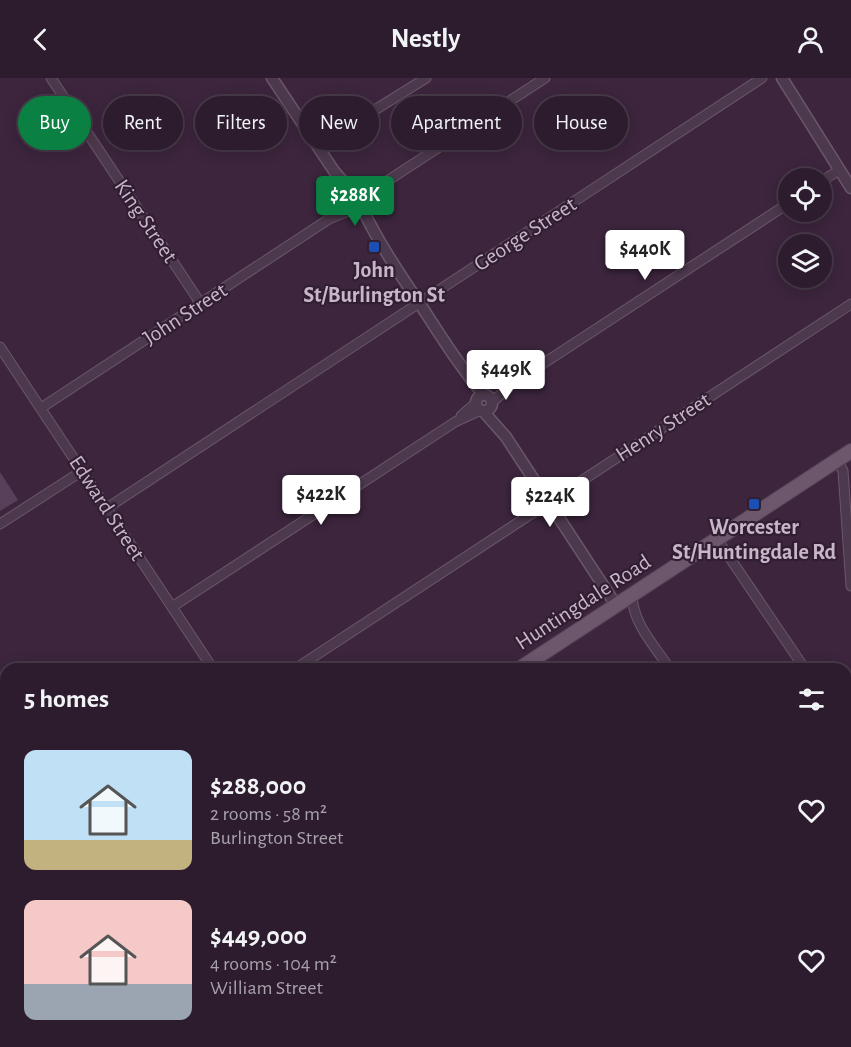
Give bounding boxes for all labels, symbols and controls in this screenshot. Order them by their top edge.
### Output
icon: back [24,23,57,56]
icon: person [794,23,827,56]
text: Nestly [391,25,460,52]
chip: Buy [18,96,91,150]
chip: Rent [103,96,183,150]
chip: Filters [195,96,287,150]
chip: New [299,96,379,150]
chip: Apartment [391,96,522,150]
chip: House [534,96,628,150]
map controls [778,168,832,288]
button: locate [778,168,832,222]
street label: King Street [110,176,182,266]
pin: $288K [313,176,397,227]
text: $288K [330,185,380,205]
street label: George Street [470,193,580,275]
pin: $440K [603,230,687,281]
button: layers [778,234,832,288]
text: $440K [619,239,671,259]
marker: John St/Burlington St [367,240,381,254]
place label: John St/Burlington St [303,259,445,306]
street label: John Street [139,279,231,349]
pin: $449K [464,350,548,401]
text: $449K [481,359,531,379]
street label: Henry Street [612,388,714,466]
street label: Edward Street [65,452,149,564]
pin: $422K [279,475,363,526]
pin: $224K [508,477,592,528]
text: $422K [296,484,346,504]
text: $224K [525,486,575,506]
marker: Worcester St/Huntingdale Rd [747,497,761,511]
place label: Worcester St/Huntingdale Rd [672,516,836,563]
street label: Huntingdale Road [512,550,654,654]
icon: filters [795,683,828,716]
text: 5 homes [24,686,109,712]
text: $288,000 [210,773,306,799]
icon: home [72,774,144,846]
icon: heart [795,794,828,827]
text: 2 rooms · 58 m² [210,804,327,824]
text: Burlington Street [210,828,343,848]
text: $449,000 [210,923,307,949]
icon: home [72,924,144,996]
icon: heart [795,944,828,977]
text: 4 rooms · 104 m² [210,954,337,974]
text: William Street [210,978,323,998]

